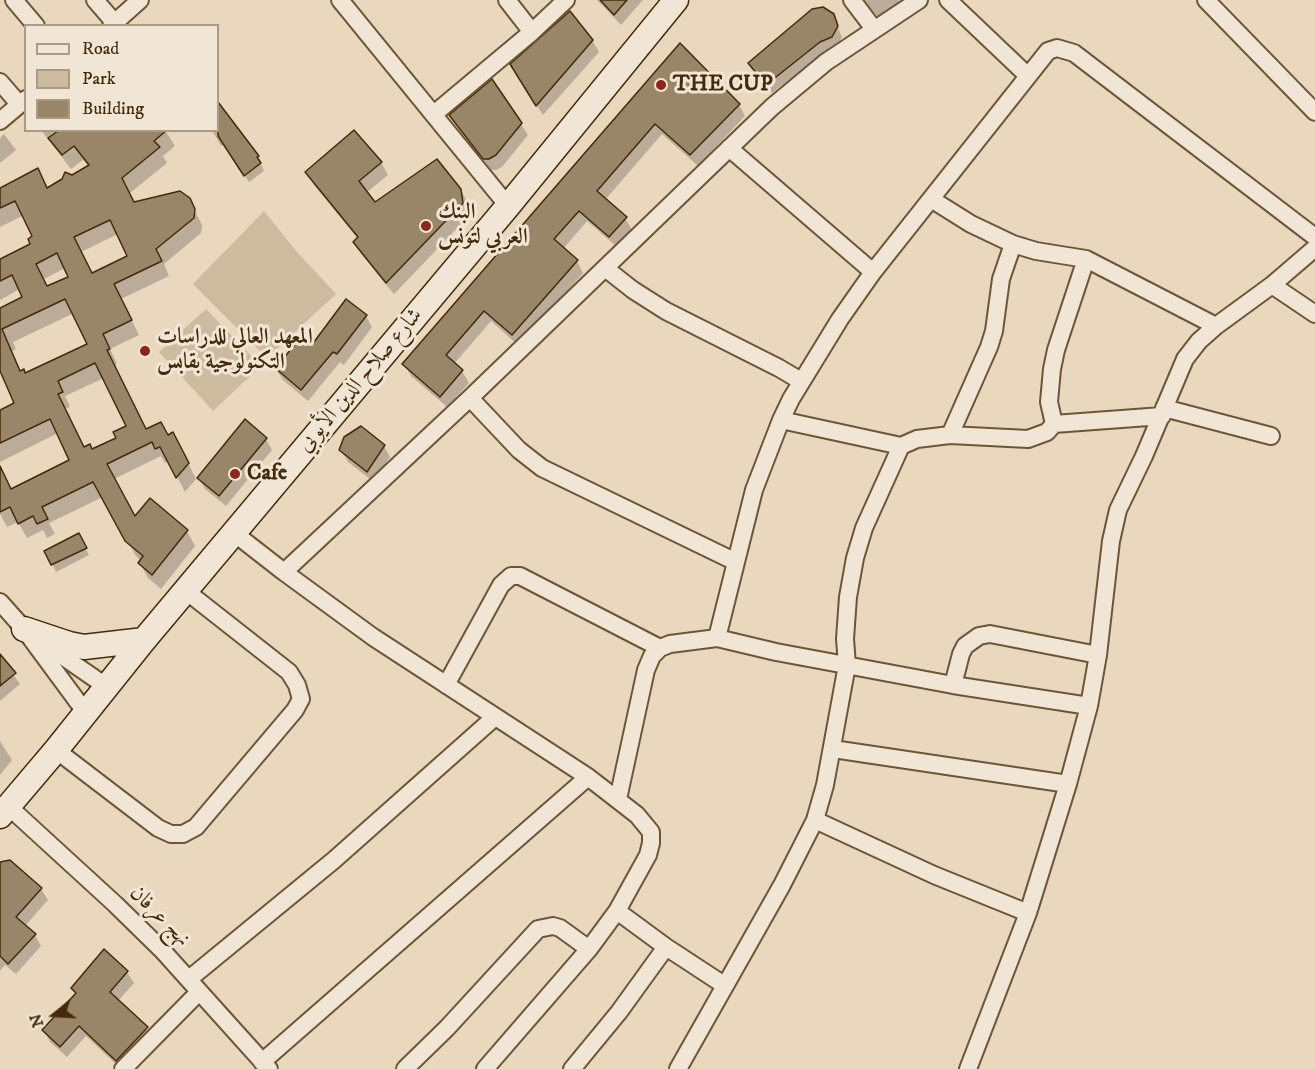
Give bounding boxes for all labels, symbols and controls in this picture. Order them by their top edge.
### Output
legend [24,24,219,132]
text: Road [82,38,119,60]
text: Park [82,68,116,90]
place label: THE CUP [673,72,773,98]
marker: THE CUP [654,78,668,92]
text: Building [82,98,144,120]
place label: البنك العربي لتونس [438,200,528,252]
marker: البنك العربي لتونس [419,219,433,233]
street label: شارع صلاح الدين الأيوبي [293,303,429,459]
place label: المعهد العالي للدراسات التكنولوجية بقابس [157,325,313,376]
marker: المعهد العالي للدراسات التكنولوجية بقابس [138,344,152,358]
place label: Cafe [247,461,287,487]
marker: Cafe [228,467,242,481]
street label: نهج عرفان [123,881,195,953]
north arrow [24,985,84,1045]
text: N [25,1011,48,1030]

